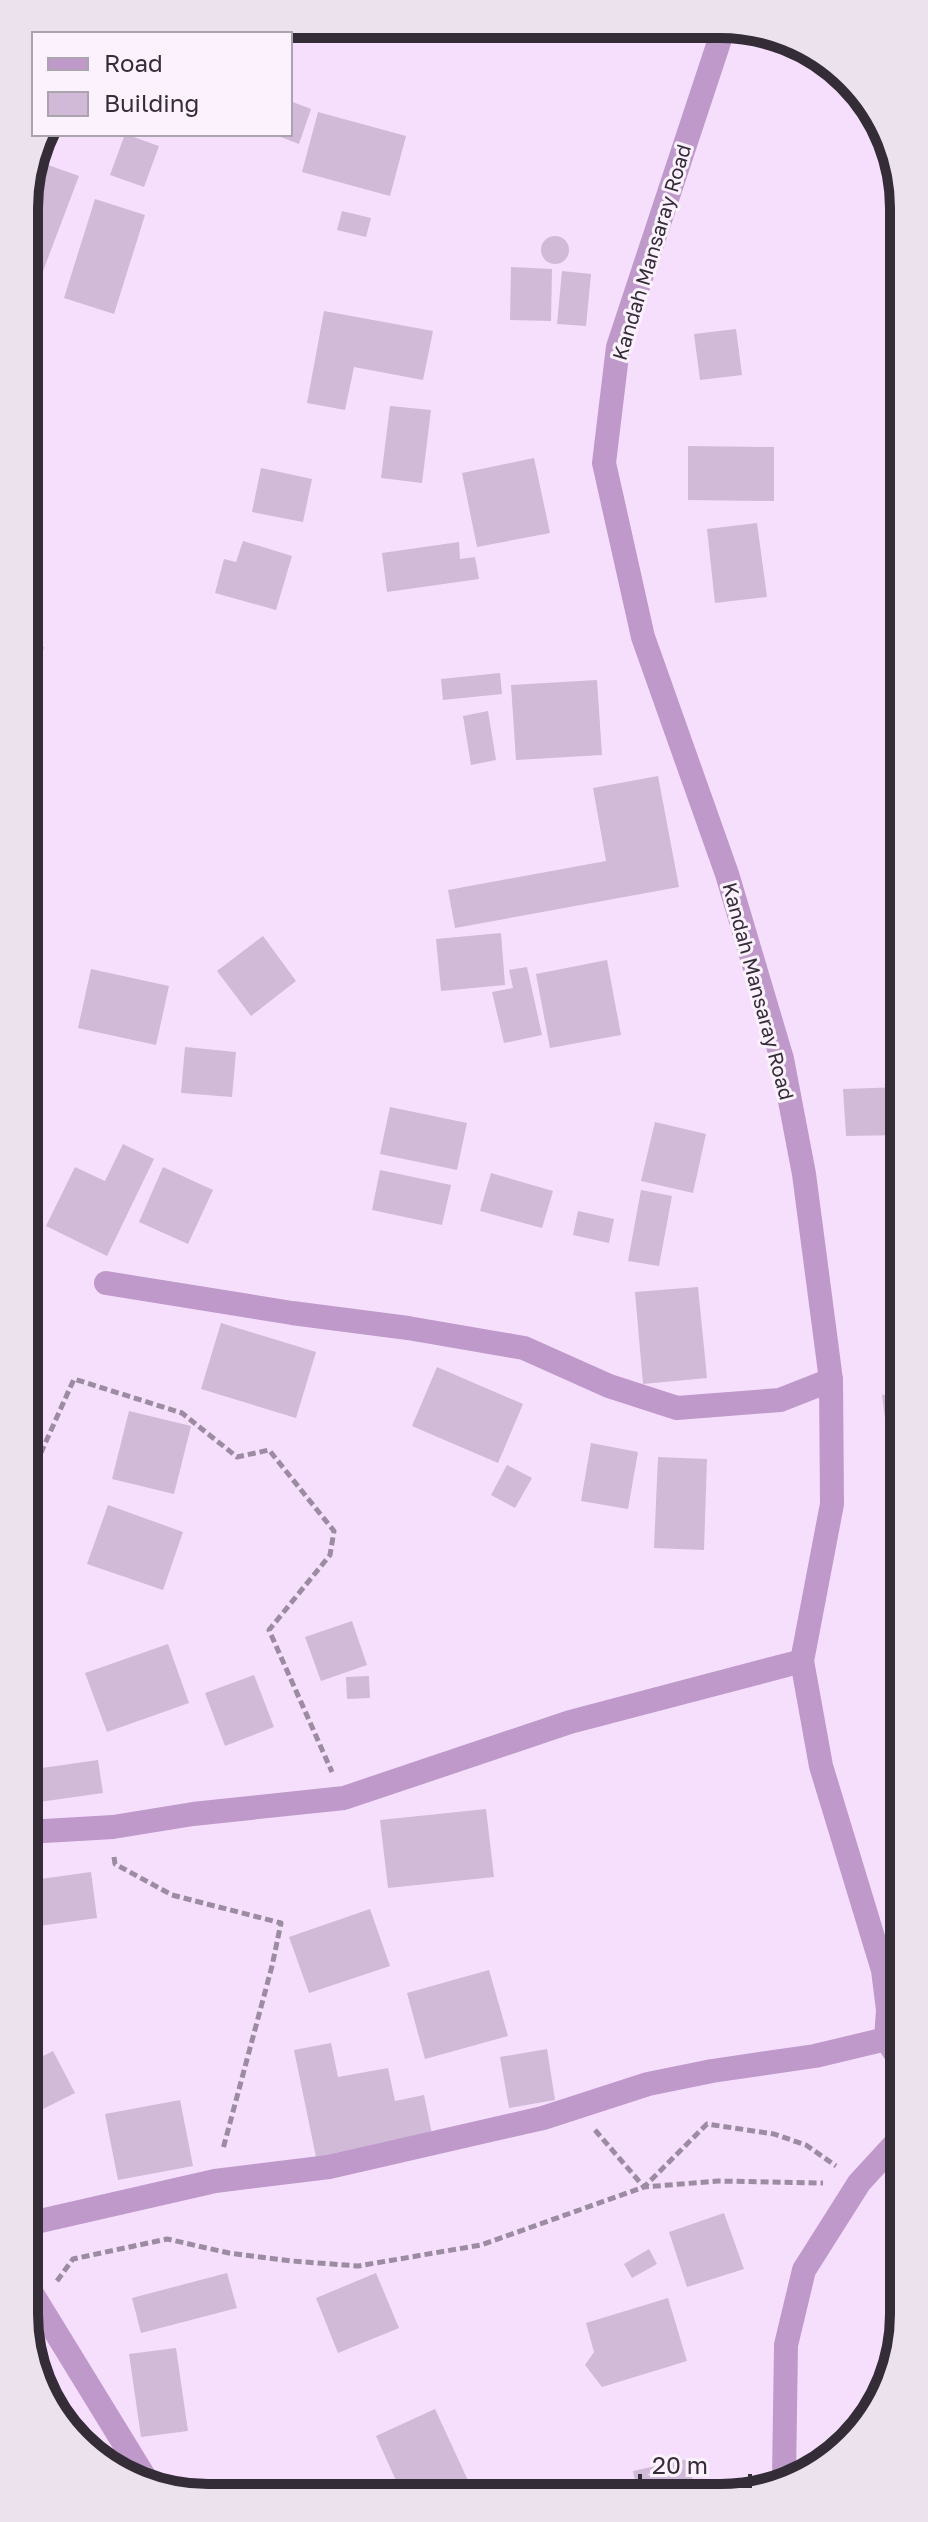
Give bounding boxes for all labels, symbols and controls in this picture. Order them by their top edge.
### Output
legend [32,32,292,136]
text: Road [104,48,163,77]
text: Building [104,88,199,117]
street label: Kandah Mansaray Road [607,141,695,363]
street label: Kandah Mansaray Road [718,879,800,1103]
scale bar [640,2438,750,2488]
text: 20 m [652,2450,708,2479]

